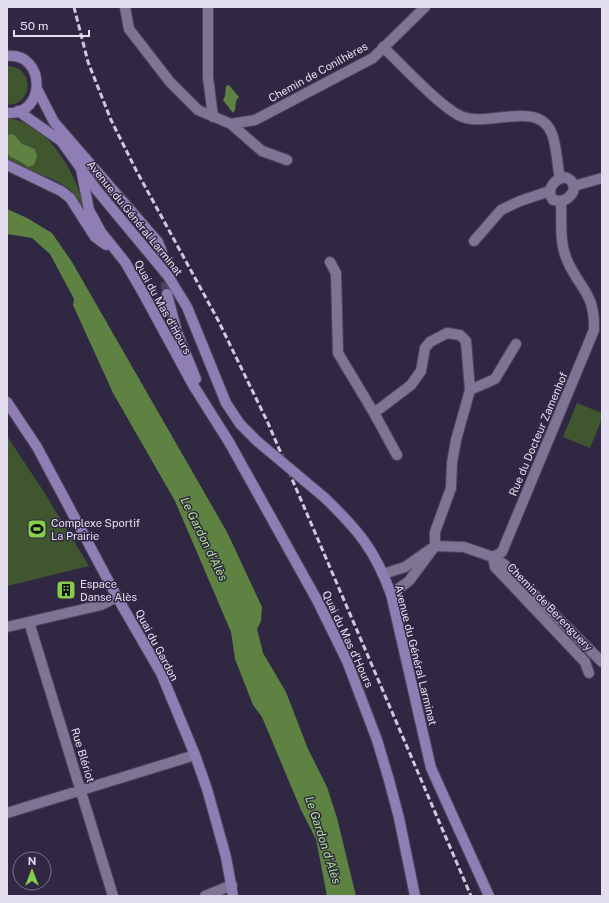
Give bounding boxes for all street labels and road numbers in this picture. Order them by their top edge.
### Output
street label: Chemin de Conilhères [266,40,370,104]
street label: Avenue du Général Larminat [85,158,185,278]
street label: Quai du Mas d'Hours [132,258,194,356]
street label: Rue du Docteur Zamenhof [506,370,570,498]
street label: Chemin de Berenguery [505,561,595,653]
street label: Avenue du Général Larminat [393,584,439,726]
street label: Quai du Mas d'Hours [320,589,376,690]
street label: Quai du Gardon [133,607,181,683]
street label: Rue Blériot [69,726,97,784]

